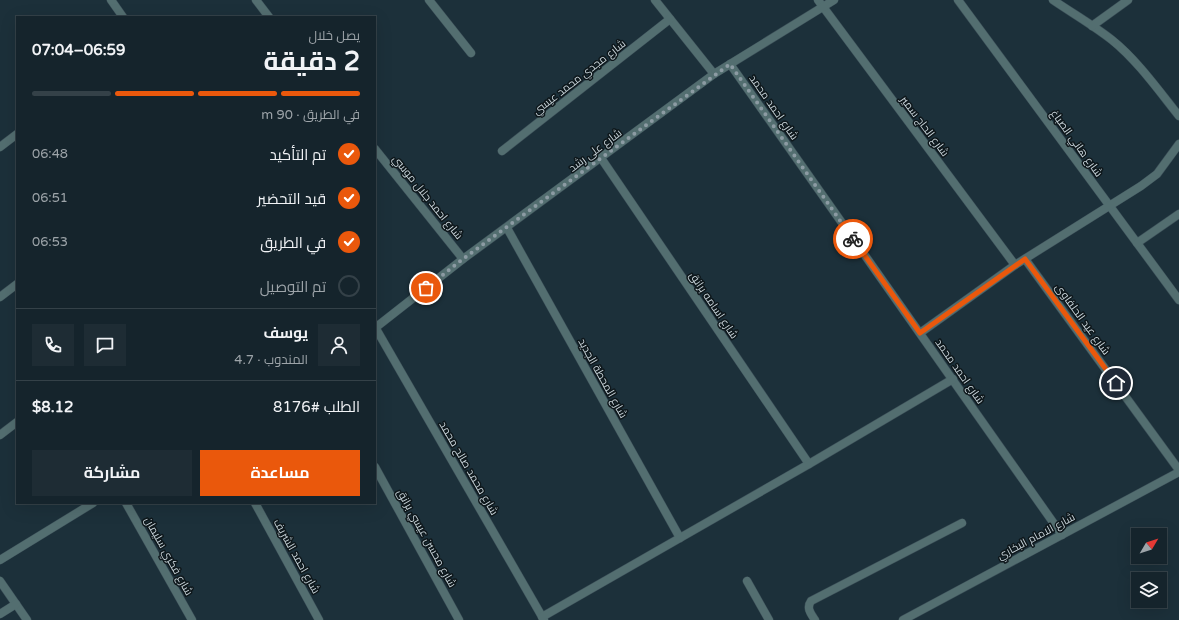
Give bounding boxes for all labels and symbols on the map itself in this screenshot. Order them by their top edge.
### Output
street label: شارع مجدي محمد عيسي [530,37,630,119]
street label: شارع احمد محمد [746,72,801,143]
street label: شارع الحاج سمير [896,93,952,160]
street label: شارع هاني الصباغ [1046,107,1105,180]
street label: شارع على رشد [566,126,625,175]
street label: شارع احمد جلال موسي [389,153,465,243]
courier [833,219,873,259]
street label: شارع اسامه برانق [686,269,741,342]
pin [409,271,443,305]
street label: شارع عيد الحلفاوى [1052,281,1113,358]
street label: شارع المحطة الجديد [574,336,630,421]
street label: شارع احمد محمد [932,336,987,407]
pin [1099,366,1133,400]
street label: شارع محمد صالح محمد [436,419,501,518]
street label: شارع محسن عيسي برانق [393,487,459,590]
street label: شارع الامام البخاري [995,510,1078,564]
street label: شارع فكري سليمان [140,515,196,599]
street label: شارع احمد الشريف [270,517,322,596]
north arrow [1131,528,1167,564]

